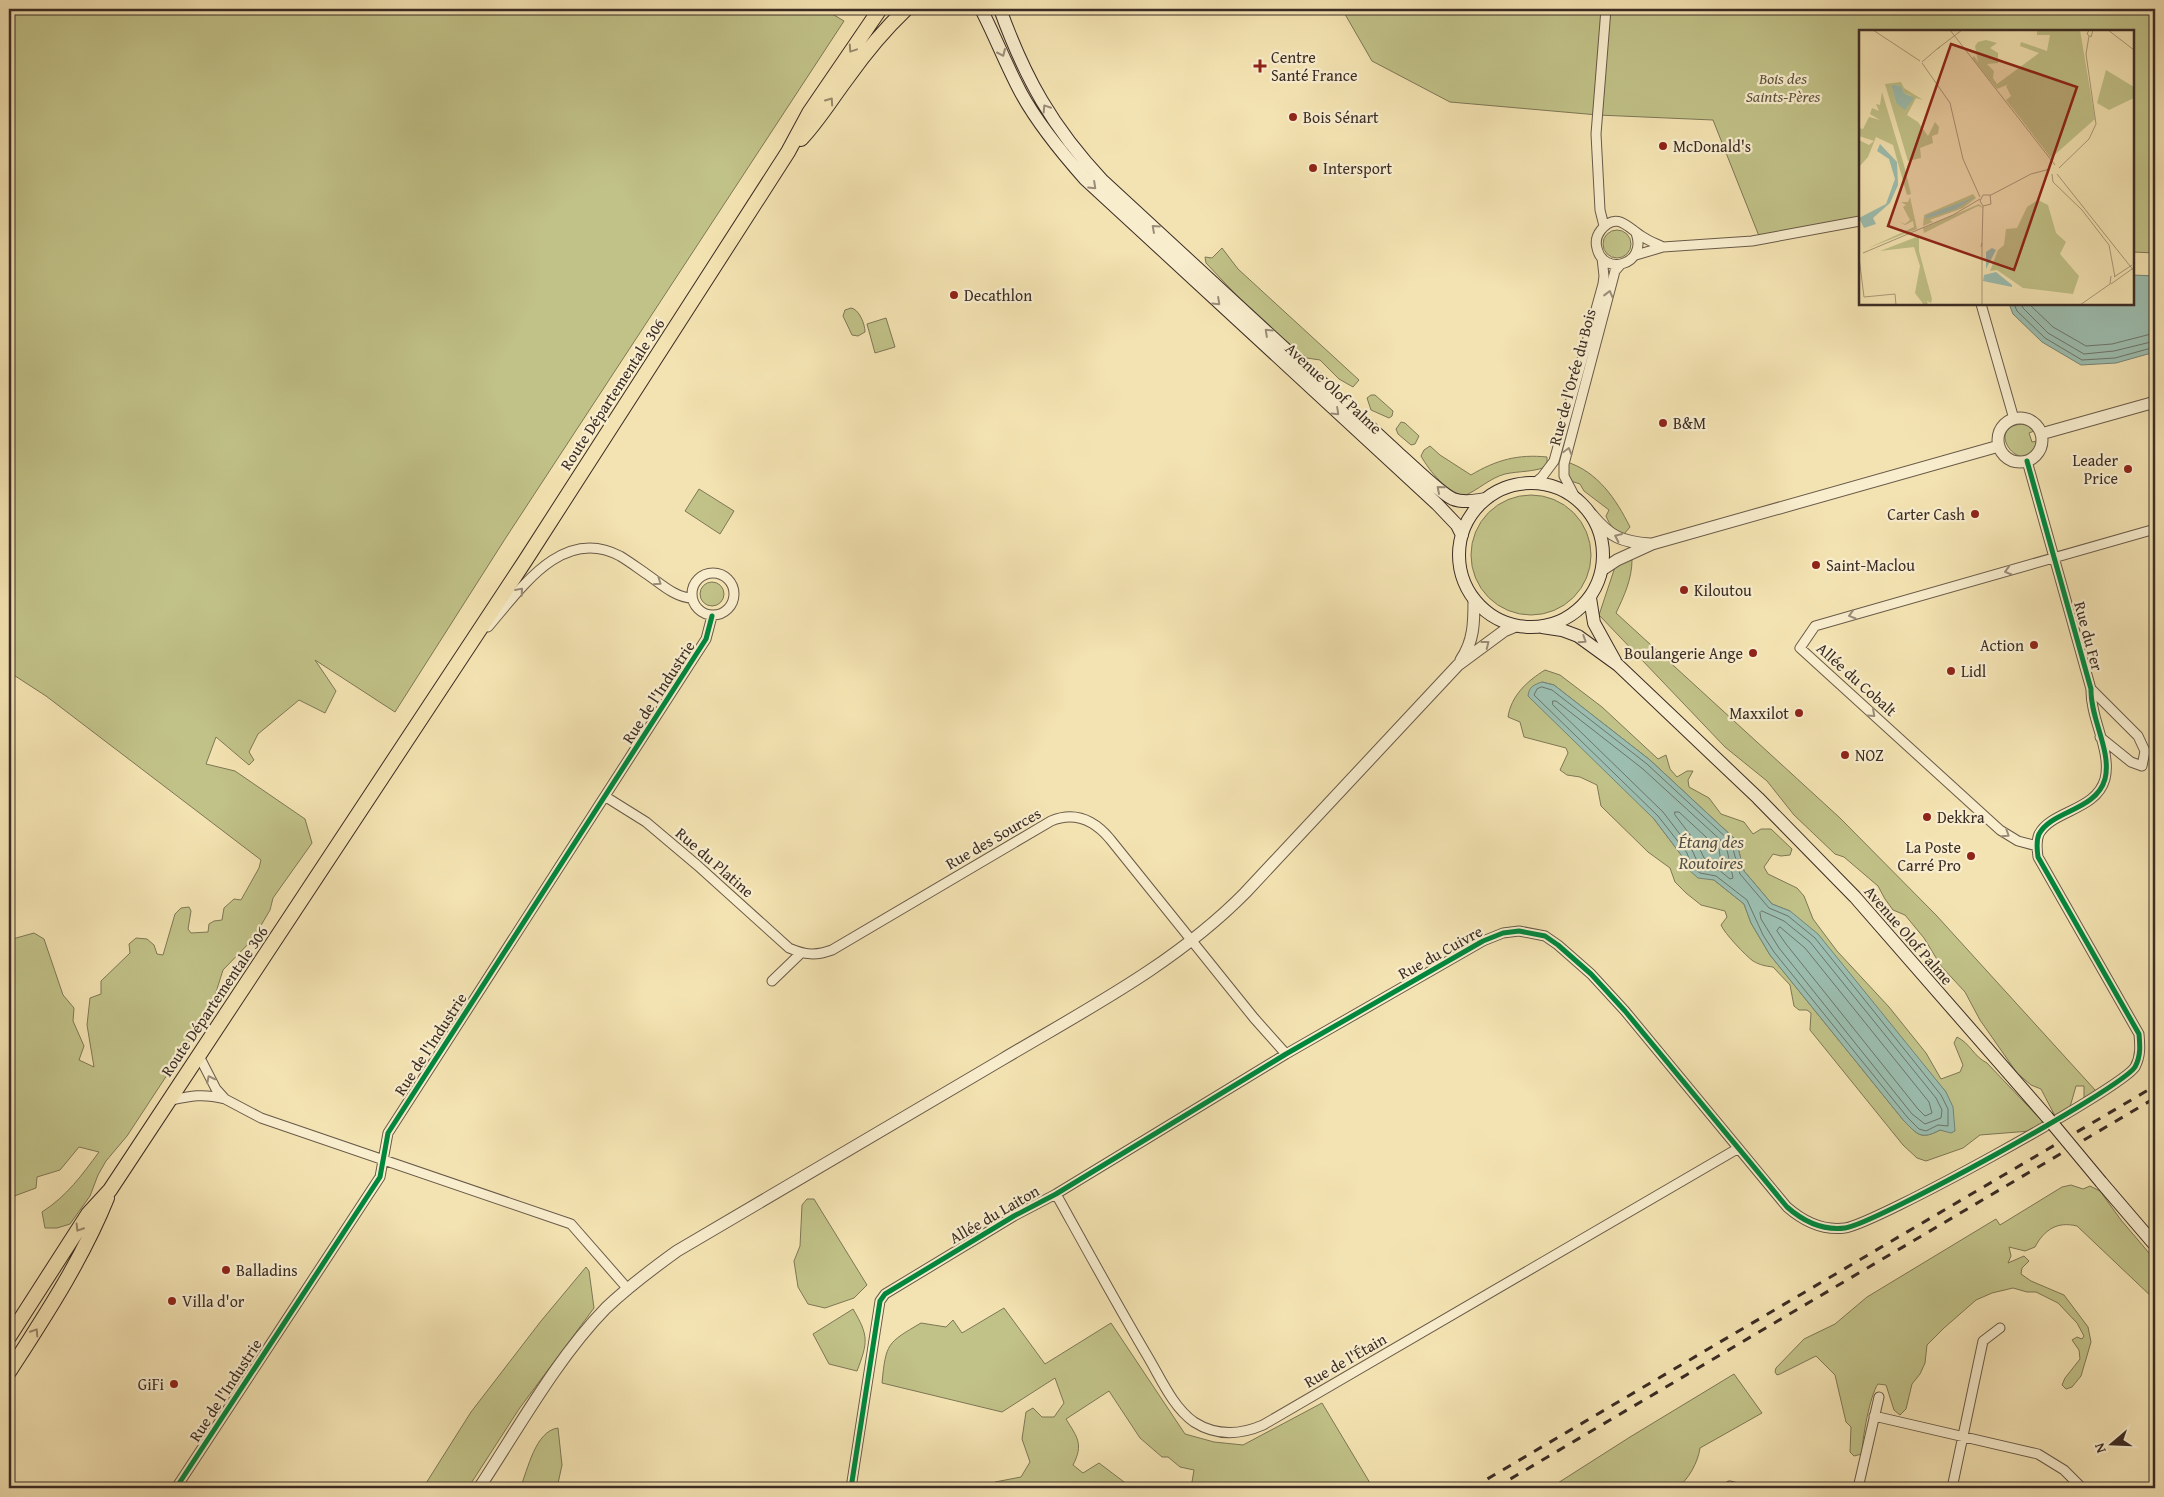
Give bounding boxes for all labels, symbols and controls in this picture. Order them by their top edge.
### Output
inset map [1859,30,2134,305]
one-way arrow [849,43,858,53]
place label: Centre Santé France [1271,45,1357,87]
one-way arrow [995,48,1006,57]
marker: Centre Santé France [1253,59,1267,73]
park label: Bois des Saints-Pères [1746,66,1821,108]
one-way arrow [824,97,833,107]
one-way arrow [1042,105,1052,114]
place label: Bois Sénart [1303,105,1379,129]
marker: Bois Sénart [1287,111,1299,123]
place label: McDonald's [1673,134,1751,158]
marker: McDonald's [1657,140,1669,152]
place label: Intersport [1323,156,1392,180]
marker: Intersport [1307,162,1319,174]
one-way arrow [1087,180,1096,189]
one-way arrow [1151,225,1160,234]
place label: Decathlon [964,283,1032,307]
marker: Decathlon [948,289,960,301]
one-way arrow [1603,290,1614,299]
one-way arrow [1211,296,1220,305]
street label: Rue de l'Orée du Bois [1542,306,1602,448]
street label: Route Départementale 306 [554,313,671,475]
one-way arrow [1265,329,1274,338]
street label: Avenue Olof Palme [1280,337,1388,439]
one-way arrow [1331,406,1340,415]
place label: B&M [1673,411,1706,435]
marker: B&M [1657,417,1669,429]
one-way arrow [1562,448,1572,456]
place label: Leader Price [2072,448,2118,490]
marker: Leader Price [2122,463,2134,475]
one-way arrow [1437,486,1446,494]
place label: Carter Cash [1887,502,1965,526]
marker: Carter Cash [1969,508,1981,520]
one-way arrow [1614,533,1623,544]
place label: Saint-Maclou [1826,553,1915,577]
marker: Saint-Maclou [1810,559,1822,571]
one-way arrow [2005,565,2013,575]
one-way arrow [653,576,662,585]
place label: Kiloutou [1694,578,1752,602]
marker: Kiloutou [1678,584,1690,596]
one-way arrow [514,587,523,596]
street label: Rue du Fer [2068,599,2110,674]
one-way arrow [1848,610,1857,620]
one-way arrow [1578,633,1587,643]
place label: Action [1980,633,2024,657]
street label: Rue de l'Industrie [616,636,700,748]
street label: Allée du Cobalt [1812,636,1903,722]
marker: Action [2028,639,2040,651]
one-way arrow [1480,641,1489,649]
place label: Boulangerie Ange [1624,641,1743,665]
marker: Boulangerie Ange [1747,647,1759,659]
place label: Lidl [1961,659,1987,683]
marker: Lidl [1945,665,1957,677]
place label: Maxxilot [1729,701,1789,725]
marker: Maxxilot [1793,707,1805,719]
one-way arrow [1867,708,1876,717]
place label: NOZ [1855,743,1884,767]
marker: NOZ [1839,749,1851,761]
street label: Rue des Sources [941,801,1045,875]
place label: Dekkra [1937,805,1985,829]
marker: Dekkra [1921,811,1933,823]
street label: Rue du Platine [671,821,759,903]
water label: Étang des Routoires [1677,828,1744,876]
one-way arrow [2001,828,2010,837]
place label: La Poste Carré Pro [1897,835,1961,877]
marker: La Poste Carré Pro [1965,850,1977,862]
street label: Avenue Olof Palme [1859,880,1959,990]
street label: Rue du Cuivre [1393,919,1487,985]
street label: Route Départementale 306 [154,921,274,1081]
street label: Rue de l'Industrie [388,988,472,1100]
one-way arrow [206,1075,216,1084]
street label: Allée du Laiton [944,1178,1044,1250]
one-way arrow [76,1222,86,1231]
place label: Balladins [236,1258,298,1282]
marker: Balladins [220,1264,232,1276]
place label: Villa d'or [182,1289,245,1313]
marker: Villa d'or [166,1295,178,1307]
street label: Rue de l'Étain [1299,1327,1391,1393]
one-way arrow [29,1328,39,1337]
street label: Rue de l'Industrie [183,1334,267,1446]
place label: GiFi [138,1372,165,1396]
marker: GiFi [168,1378,180,1390]
north arrow [2086,1420,2136,1470]
text: N [2089,1440,2111,1456]

